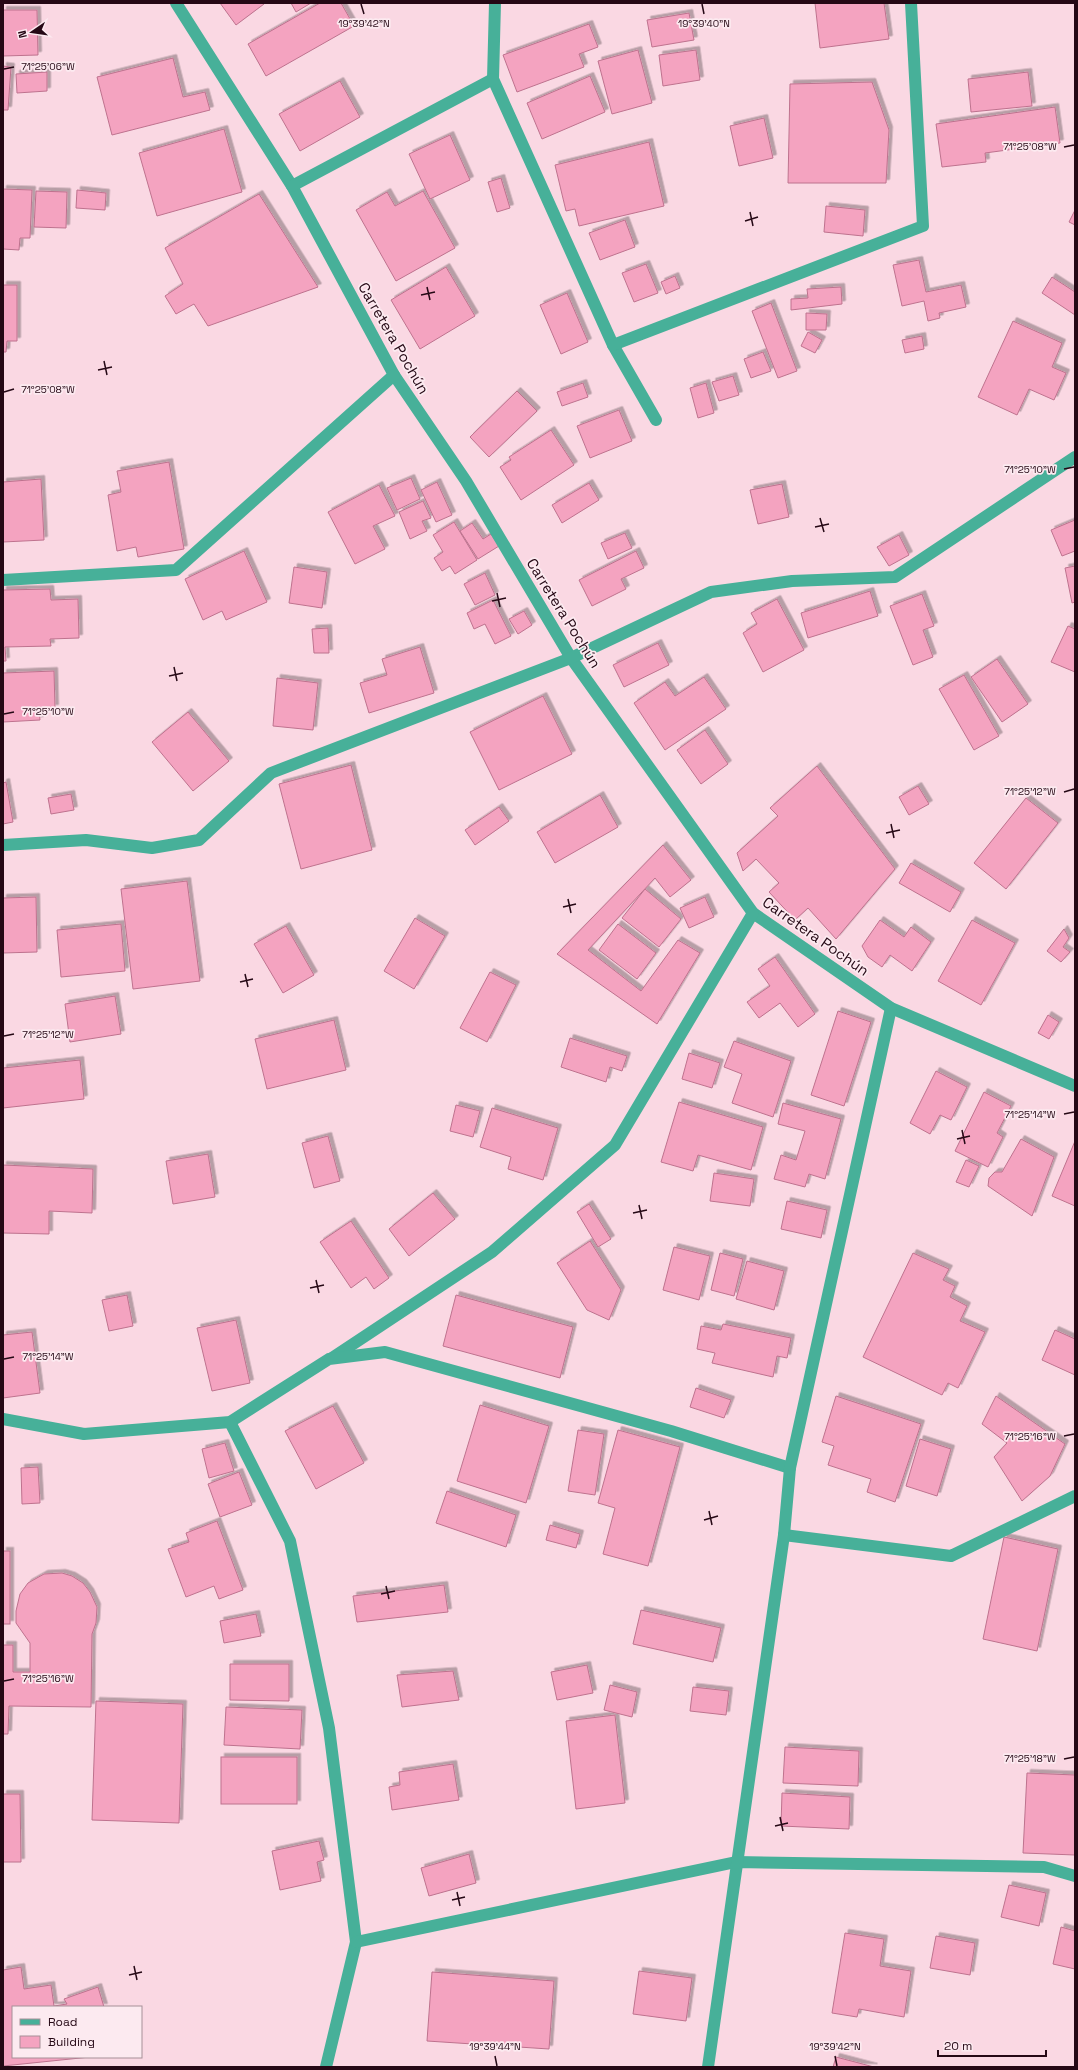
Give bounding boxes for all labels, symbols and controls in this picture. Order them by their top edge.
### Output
north arrow [12,12,52,52]
text: 19°39'42"N [338,17,390,30]
text: 19°39'40"N [678,17,730,30]
text: N [15,29,30,39]
text: 71°25'06"W [21,60,75,73]
text: 71°25'08"W [1003,140,1057,153]
street label: Carretera Pochún [354,279,434,397]
text: 71°25'08"W [21,383,75,396]
text: 71°25'10"W [1004,463,1056,476]
street label: Carretera Pochún [523,555,605,671]
text: 71°25'10"W [22,705,74,718]
text: 71°25'12"W [1004,785,1056,798]
street label: Carretera Pochún [759,892,873,980]
text: 71°25'12"W [22,1028,74,1041]
text: 71°25'14"W [1004,1108,1056,1121]
text: 71°25'14"W [22,1350,74,1363]
text: 71°25'16"W [1004,1430,1056,1443]
text: 71°25'16"W [22,1672,74,1685]
text: 71°25'18"W [1004,1752,1056,1765]
legend [12,2006,142,2058]
text: Road [48,2014,77,2030]
scale bar [938,2032,1046,2058]
text: Building [48,2034,95,2050]
text: 20 m [944,2038,972,2054]
text: 19°39'44"N [469,2040,521,2053]
text: 19°39'42"N [809,2040,861,2053]

